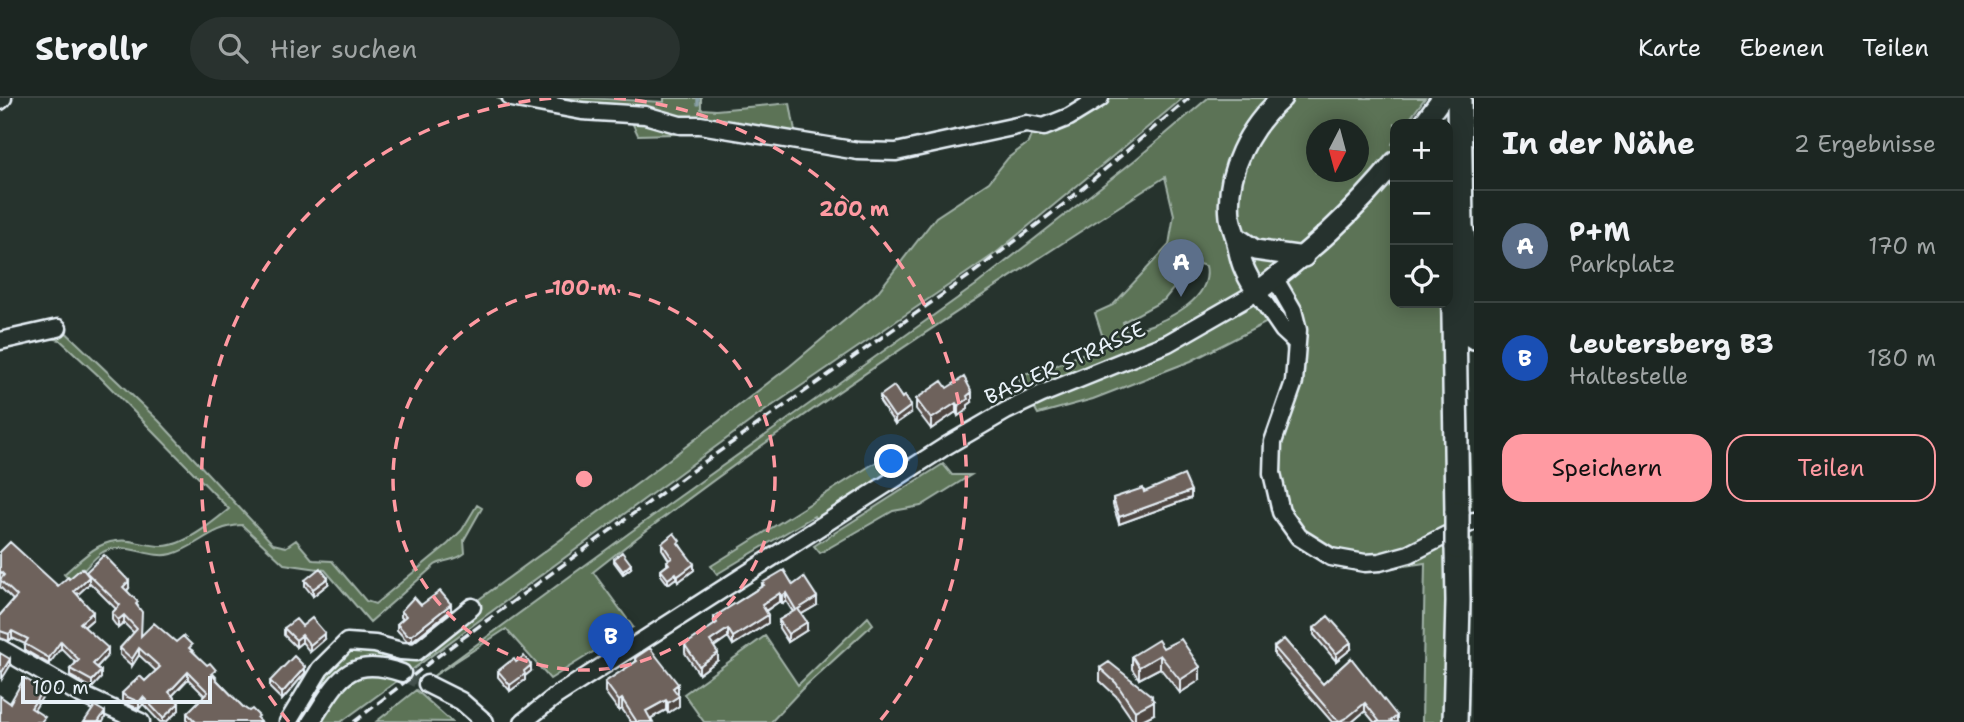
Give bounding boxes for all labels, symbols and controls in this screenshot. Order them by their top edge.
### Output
search box [190,17,680,80]
text: Strollr [35,26,148,71]
icon: search [214,29,252,67]
text: Hier suchen [270,31,417,66]
text: Karte [1638,32,1701,64]
text: Ebenen [1739,32,1824,64]
text: Teilen [1862,32,1929,64]
north arrow [1306,119,1369,182]
map controls [1390,119,1453,308]
button: + [1390,119,1453,182]
text: In der Nähe [1502,123,1695,164]
text: 2 Ergebnisse [1794,129,1936,159]
button: − [1390,182,1453,245]
text: 200 m [819,195,889,223]
text: P+M [1569,214,1630,249]
text: A [1516,231,1534,261]
text: 170 m [1868,231,1936,261]
pin: A [1158,239,1204,297]
button: locate [1390,245,1453,308]
text: Parkplatz [1569,249,1676,279]
text: 100 m [552,274,616,302]
street label: BASLER STRASSE [980,315,1150,411]
text: Leutersberg B3 [1569,326,1774,361]
text: B [1518,343,1532,373]
text: 180 m [1867,343,1936,373]
text: Haltestelle [1569,361,1688,391]
button: Speichern [1502,434,1712,502]
button: Teilen [1726,434,1936,502]
your location [874,444,908,478]
centre of rings [572,467,596,491]
pin: B [588,613,634,671]
scale bar [21,673,212,705]
text: 100 m [32,675,89,700]

